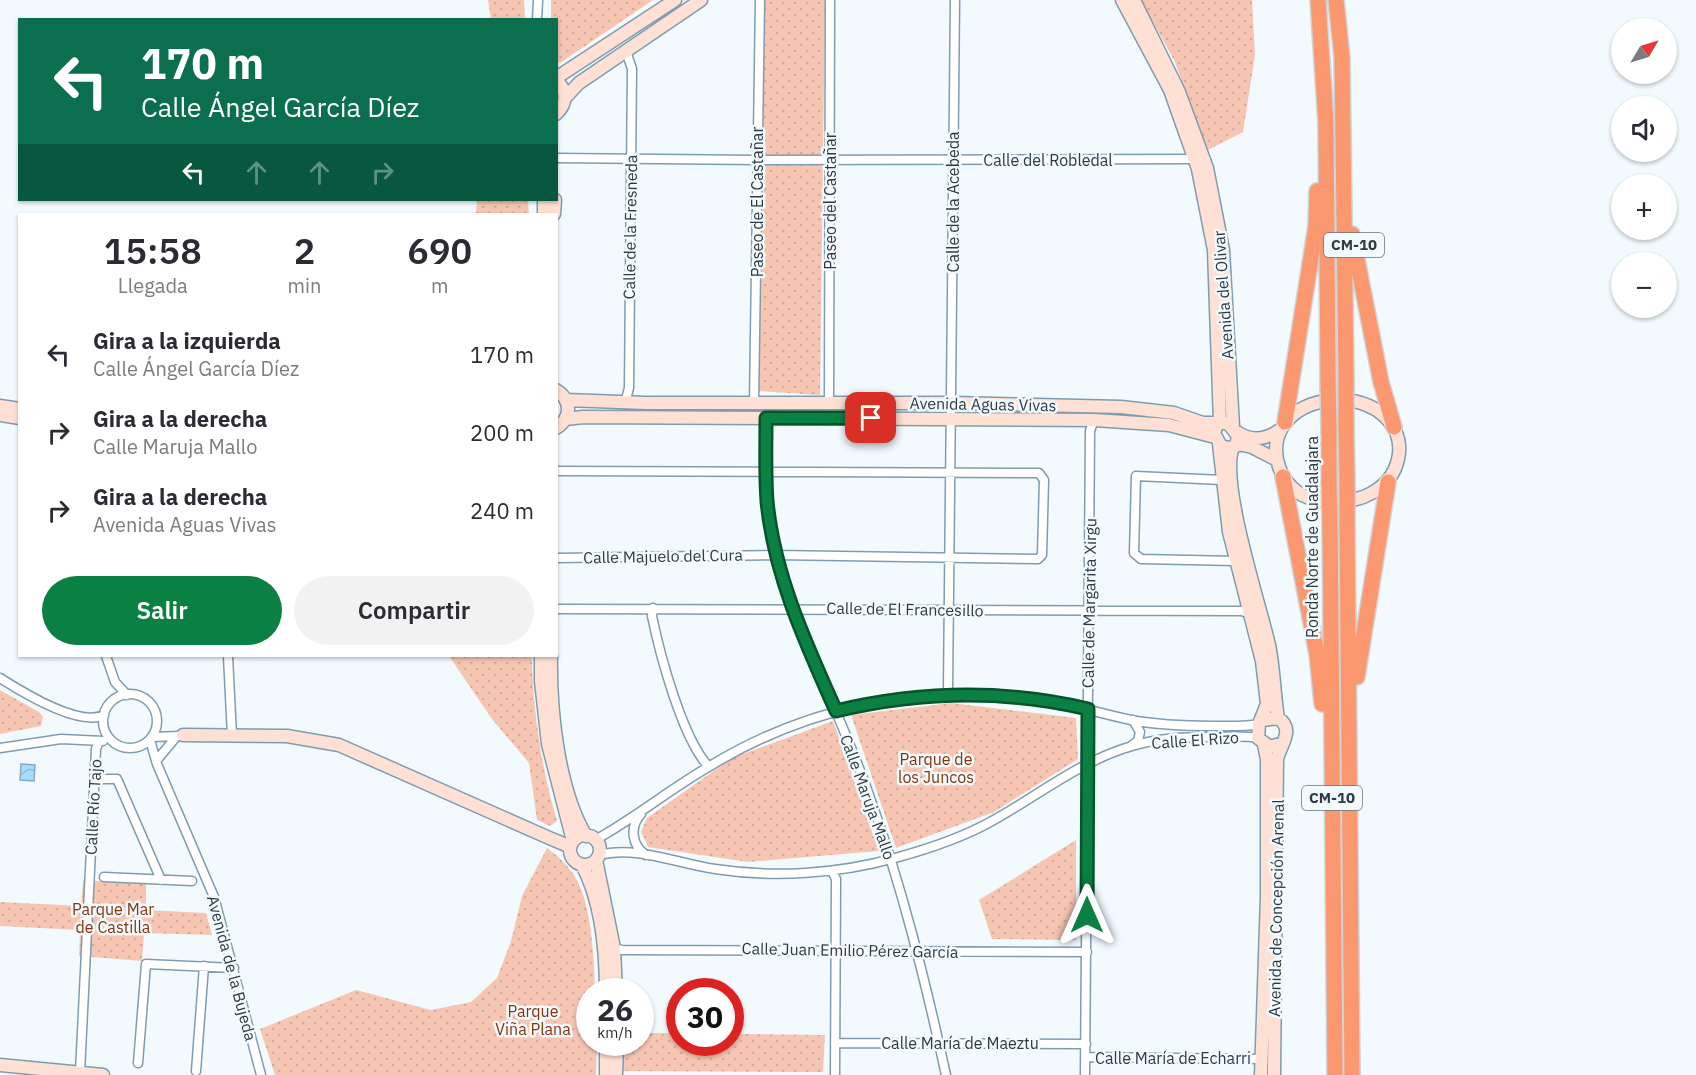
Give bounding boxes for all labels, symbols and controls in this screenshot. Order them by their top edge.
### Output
north arrow [1611,18,1677,84]
map controls [1611,18,1677,318]
text: 170 m [141,36,264,91]
icon: left [42,42,120,120]
text: Calle Ángel García Díez [141,89,419,124]
button: sound [1611,96,1677,162]
street label: Paseo de El Castañar [747,127,767,277]
street label: Calle de la Acebeda [943,131,963,273]
street label: Paseo del Castañar [820,132,840,270]
street label: Calle del Robledal [983,150,1113,170]
street label: Calle de la Fresneda [619,154,641,300]
icon: left [177,156,210,189]
icon: ahead [240,156,273,189]
icon: ahead [303,156,336,189]
icon: right [366,156,399,189]
button: + [1611,174,1677,240]
text: 15:58 [104,227,202,274]
text: 2 [294,227,315,274]
text: 690 [407,227,472,274]
street label: Avenida del Olivar [1209,230,1237,360]
road number: CM-10 [1324,233,1384,257]
button: − [1611,252,1677,318]
text: Llegada [118,272,188,299]
text: min [288,272,321,299]
text: m [431,272,448,299]
text: Gira a la izquierda [93,326,281,355]
icon: left [42,338,75,371]
text: 170 m [470,340,534,369]
text: Calle Ángel García Díez [93,355,299,382]
pin [845,392,896,443]
street label: Avenida Aguas Vivas [909,393,1057,415]
icon: arrive [854,401,887,434]
text: Gira a la derecha [93,404,267,433]
icon: right [42,416,75,449]
text: 200 m [470,418,534,447]
text: Calle Maruja Mallo [93,433,258,460]
street label: Ronda Norte de Guadalajara [1302,435,1322,638]
text: Gira a la derecha [93,482,267,511]
icon: right [42,494,75,527]
text: 240 m [470,496,534,525]
text: Avenida Aguas Vivas [93,511,277,538]
street label: Calle de Margarita Xirgu [1078,518,1100,688]
street label: Calle Majuelo del Cura [583,545,743,567]
button: Salir [42,576,282,645]
button: Compartir [294,576,534,645]
street label: Calle de El Francesillo [826,598,984,620]
street label: Calle El Rizo [1151,727,1239,753]
street label: Calle Maruja Mallo [836,732,900,862]
park label: Parque de los Juncos [898,749,974,787]
street label: Calle Río Tajo [80,758,106,856]
road number: CM-10 [1302,786,1362,810]
street label: Avenida de Concepción Arenal [1264,799,1288,1017]
position arrow [1055,883,1119,947]
street label: Avenida de la Bujeda [203,893,261,1043]
park label: Parque Mar de Castilla [72,899,154,937]
street label: Calle Juan Emilio Pérez García [742,938,959,962]
speed limit sign: 30 [666,978,744,1056]
text: 26 [597,990,633,1029]
park label: Parque Viña Plana [495,1001,571,1039]
text: km/h [597,1023,633,1042]
street label: Calle María de Maeztu [881,1033,1039,1053]
street label: Calle María de Echarri [1095,1048,1251,1068]

